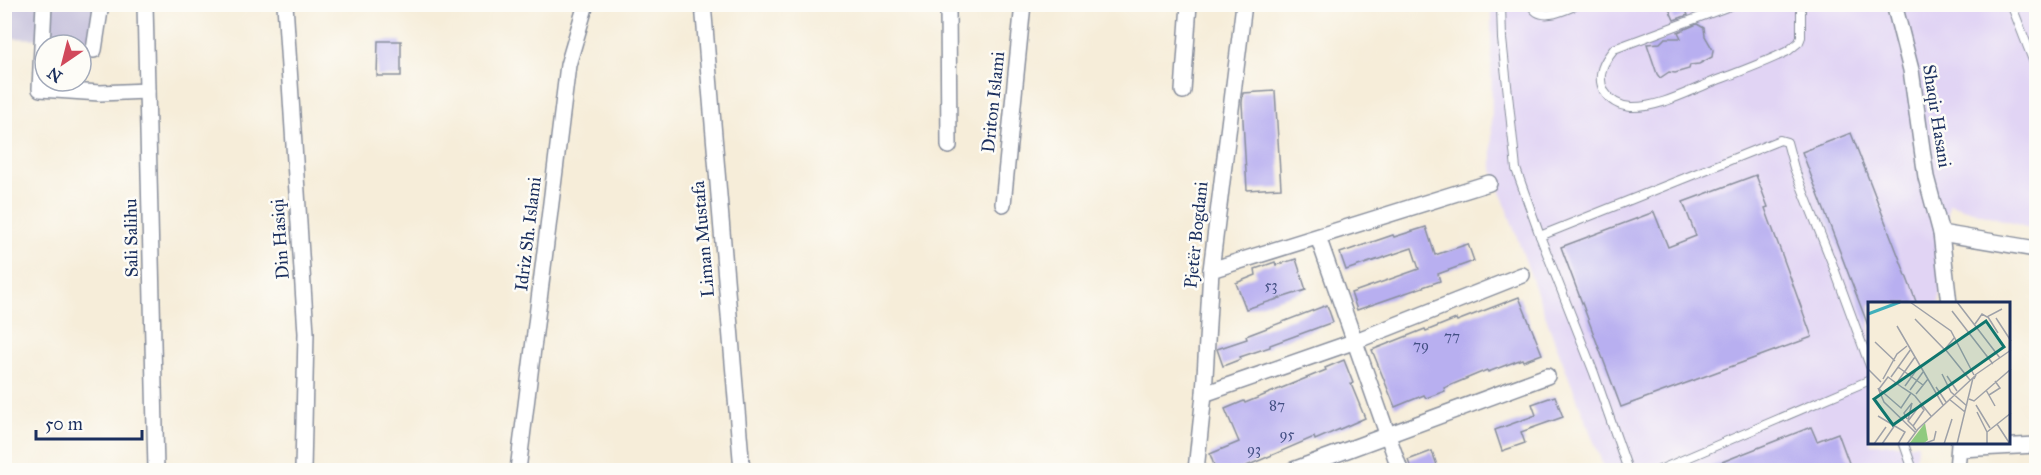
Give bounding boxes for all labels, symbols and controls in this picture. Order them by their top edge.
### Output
north arrow [33,33,93,93]
street label: Driton Islami [977,50,1009,154]
text: N [43,63,66,87]
street label: Shaqir Hasani [1917,63,1956,169]
street label: Idriz Sh. Islami [510,176,546,292]
street label: Liman Mustafa [687,179,719,298]
street label: Pjetër Bogdani [1179,180,1214,290]
street label: Sali Salihu [119,198,143,278]
street label: Din Hasiqi [266,198,295,280]
house number: 53 [1265,276,1277,294]
inset map [1868,302,2011,445]
house number: 77 [1444,327,1460,345]
house number: 79 [1413,336,1429,354]
house number: 87 [1269,396,1285,414]
scale bar [36,403,142,441]
text: 50 m [45,413,83,435]
house number: 95 [1279,425,1295,443]
house number: 93 [1247,440,1261,458]

